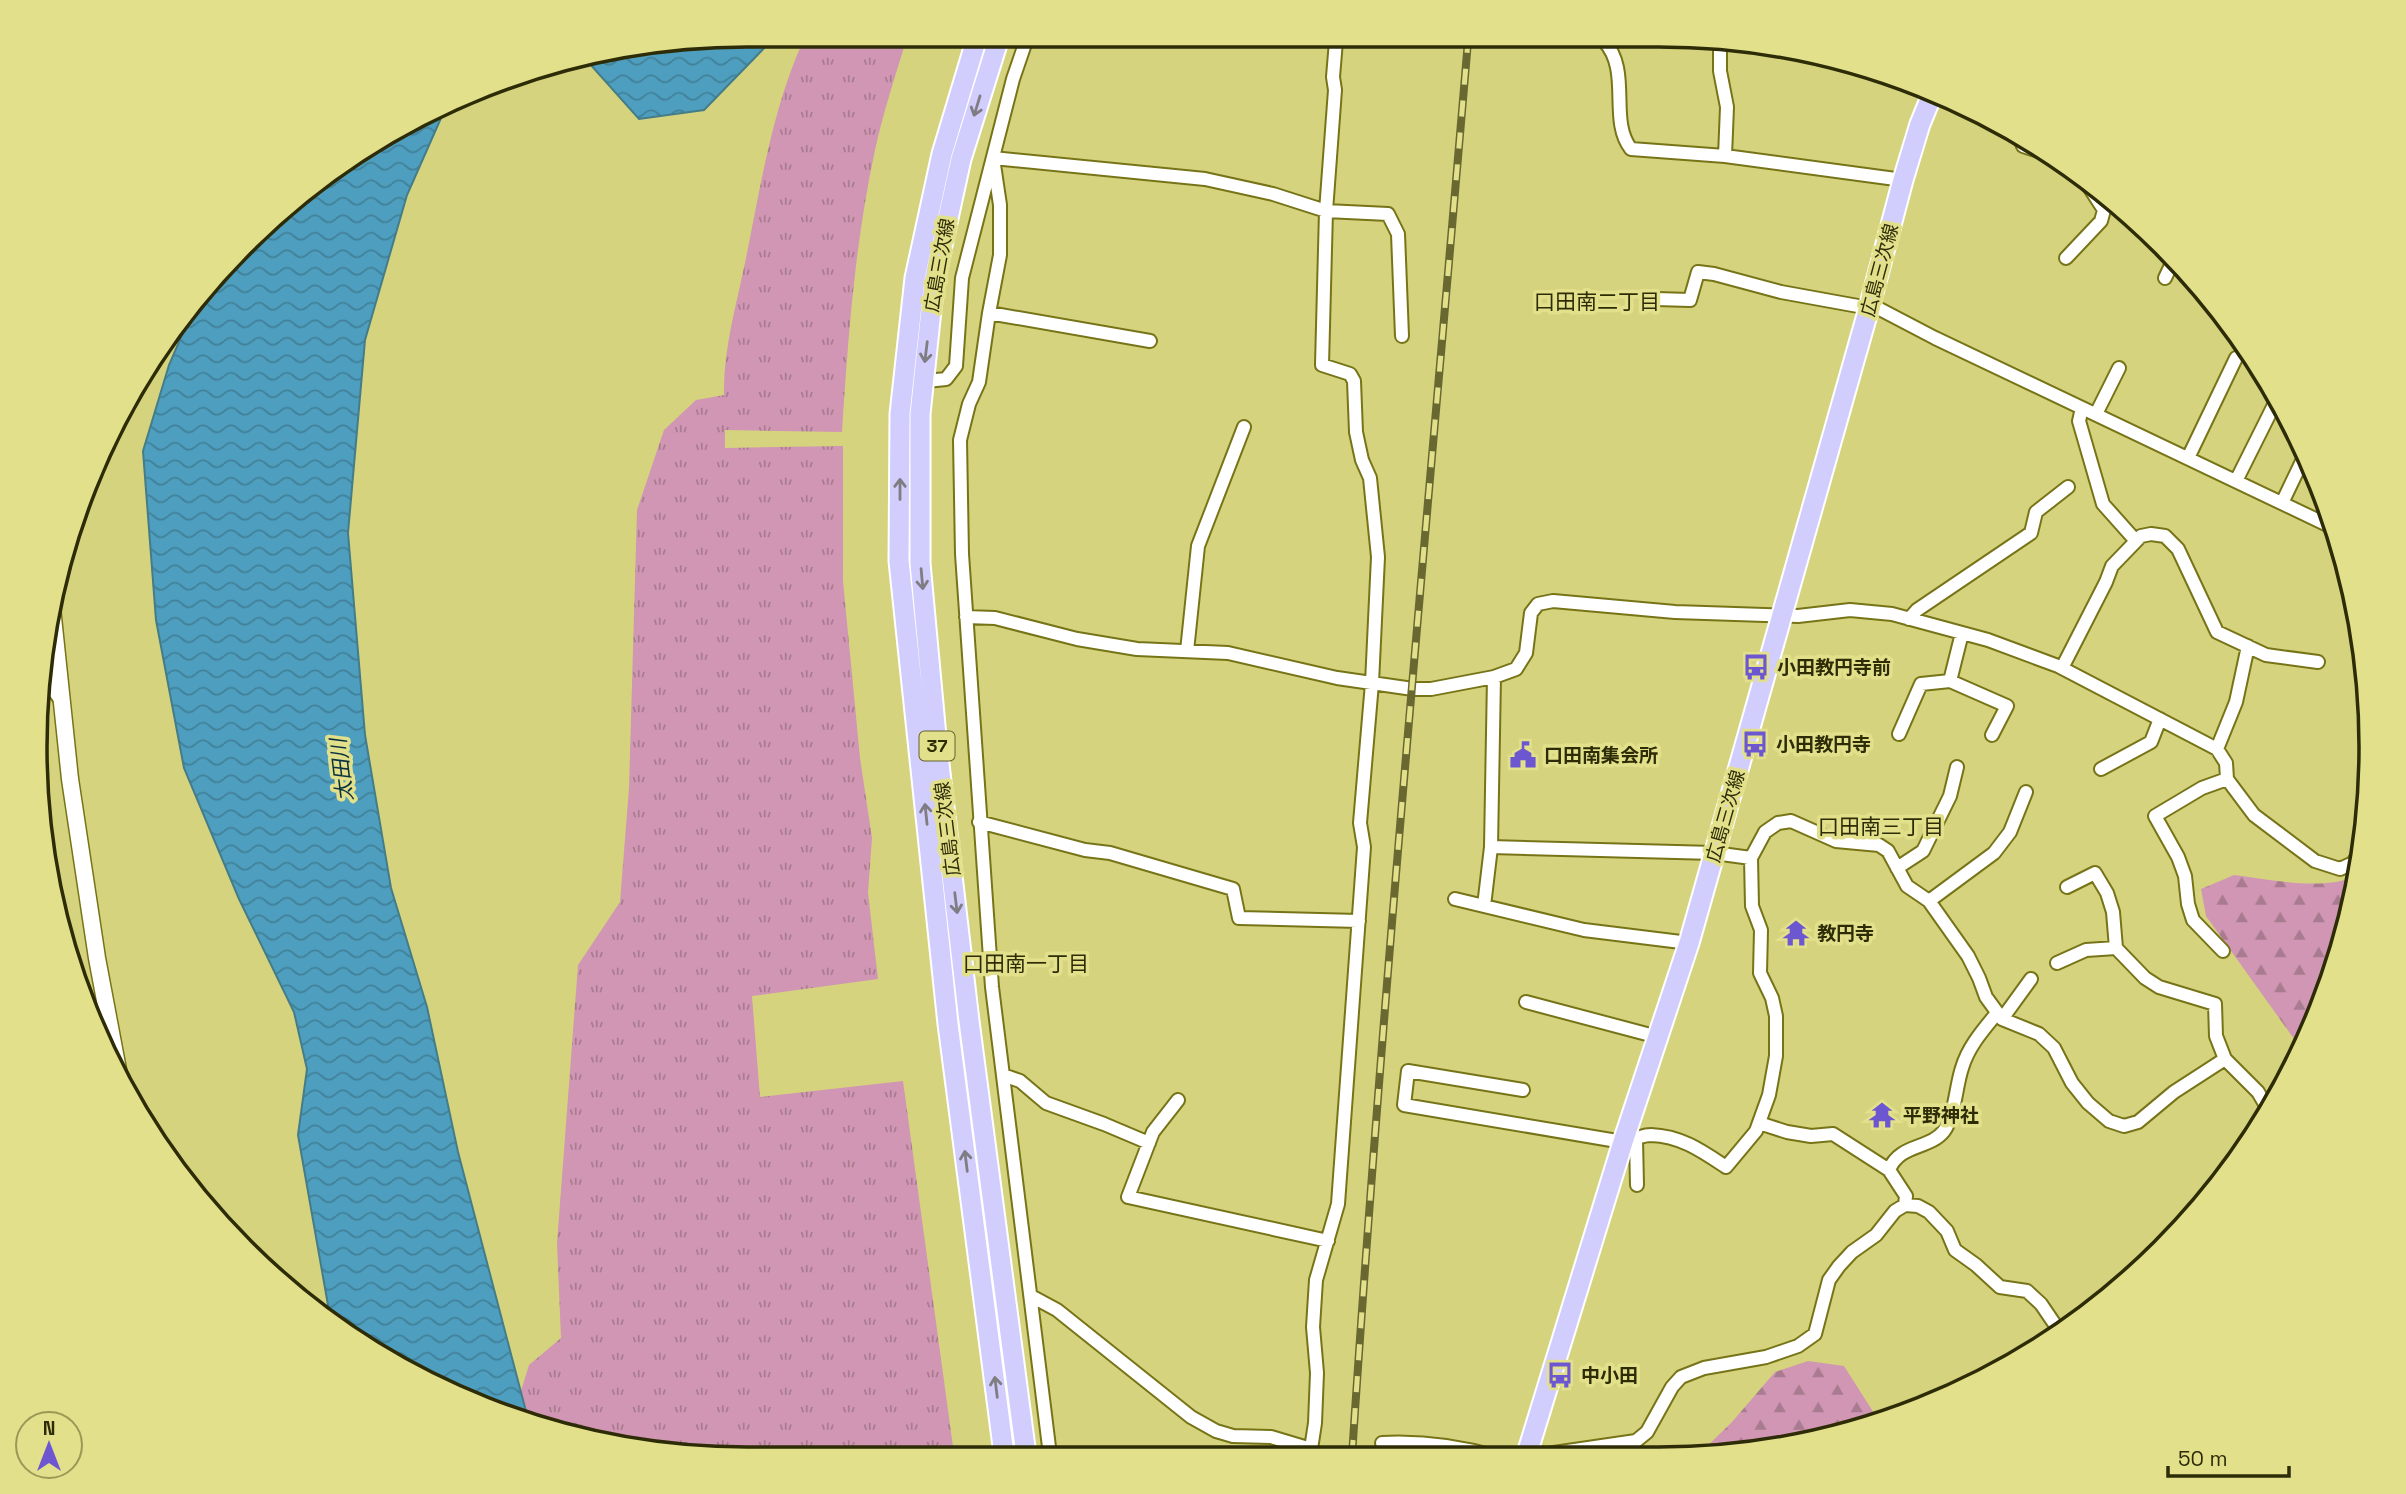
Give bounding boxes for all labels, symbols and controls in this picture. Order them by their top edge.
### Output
one-way arrow [970,95,983,117]
street label: 広島三次線 [919,216,960,314]
street label: 広島三次線 [1855,221,1904,319]
district label: 口田南二丁目 [1534,288,1660,315]
one-way arrow [919,340,932,363]
one-way arrow [893,478,906,501]
one-way arrow [916,568,929,590]
bus stop icon: 小田教円寺前 [1741,652,1771,682]
place label: 小田教円寺前 [1777,655,1891,680]
bus stop icon: 小田教円寺 [1740,729,1770,759]
road number: 37 [920,732,954,760]
place label: 小田教円寺 [1776,732,1871,757]
water label: 太田川 [324,735,359,803]
public building icon: 口田南集会所 [1508,740,1538,770]
place label: 口田南集会所 [1544,743,1658,768]
street label: 広島三次線 [1700,767,1751,865]
street label: 広島三次線 [929,780,966,878]
one-way arrow [919,803,932,825]
district label: 口田南三丁目 [1818,813,1944,840]
one-way arrow [949,891,962,914]
temple icon: 教円寺 [1781,918,1811,948]
place label: 教円寺 [1817,921,1874,946]
district label: 口田南一丁目 [963,950,1089,977]
temple icon: 平野神社 [1867,1100,1897,1130]
place label: 平野神社 [1903,1103,1979,1128]
one-way arrow [960,1150,973,1173]
bus stop icon: 中小田 [1545,1360,1575,1390]
place label: 中小田 [1581,1363,1638,1388]
one-way arrow [989,1376,1002,1399]
north arrow [14,1410,84,1480]
text: N [43,1416,55,1441]
scale bar [2168,1434,2289,1478]
text: 50 m [2178,1445,2228,1472]

